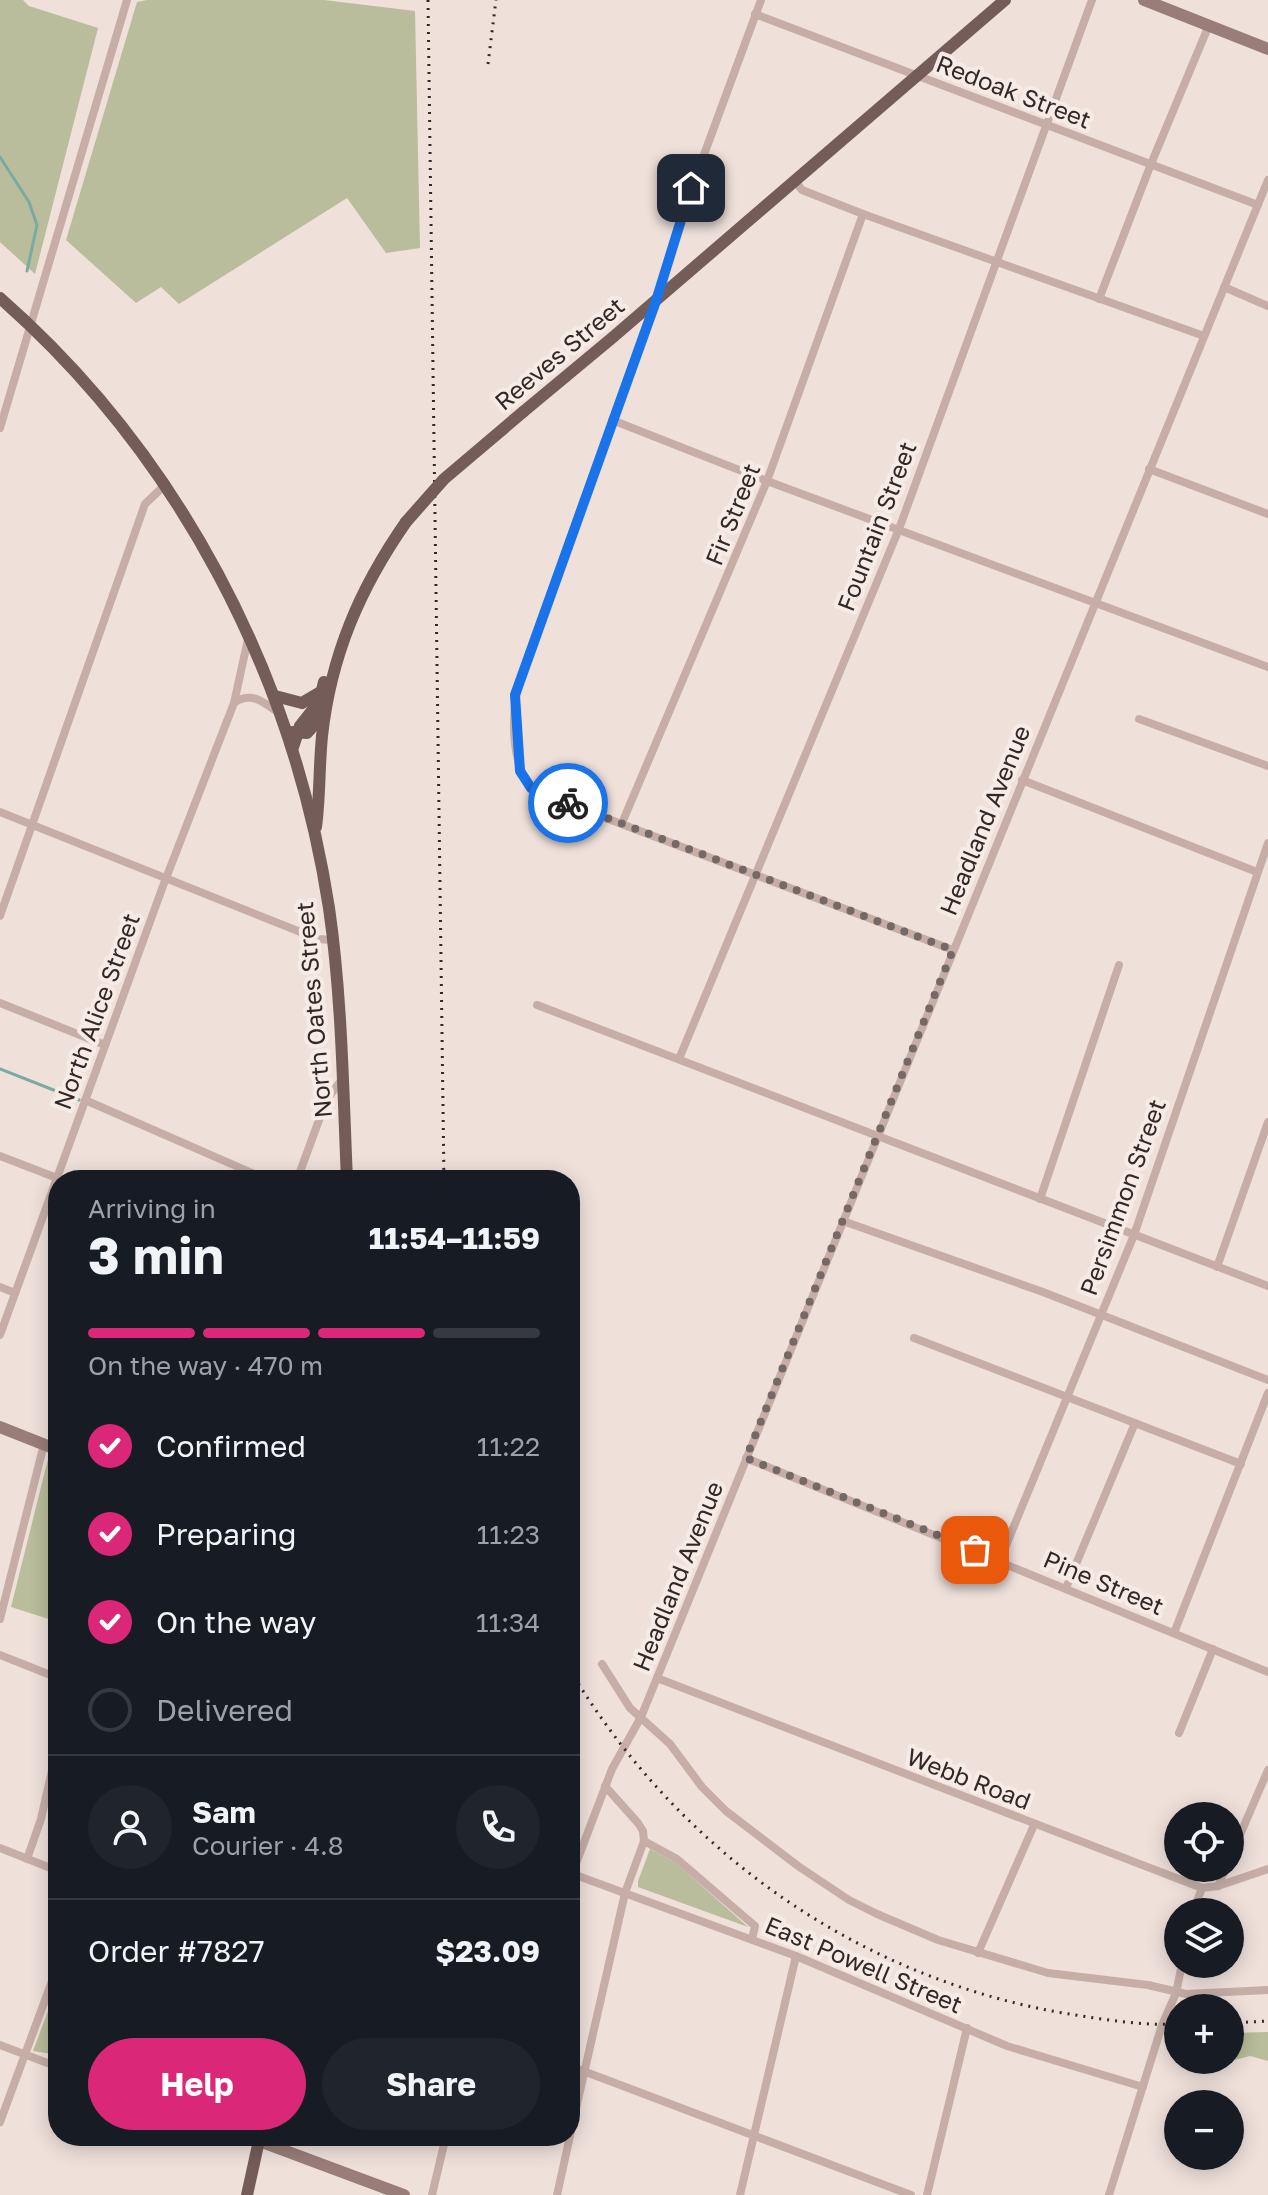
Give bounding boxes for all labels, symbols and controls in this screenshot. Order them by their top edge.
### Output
street label: Redoak Street [933,48,1095,134]
pin [657,154,725,222]
icon: home [669,166,713,210]
street label: Reeves Street [488,290,630,416]
street label: Fountain Street [830,437,922,615]
street label: Fir Street [698,459,766,569]
street label: Headland Avenue [933,721,1035,919]
courier [528,763,608,843]
icon: bike [546,781,590,825]
street label: North Oates Street [289,901,337,1119]
street label: North Alice Street [47,909,145,1113]
street label: Persimmon Street [1073,1095,1171,1299]
text: Arriving in [88,1193,216,1224]
text: 11:54–11:59 [369,1220,540,1256]
text: 3 min [88,1223,224,1285]
text: On the way · 470 m [88,1350,323,1381]
icon: check [88,1424,132,1468]
text: Confirmed [156,1428,306,1464]
text: 11:22 [477,1431,540,1462]
street label: Headland Avenue [626,1477,728,1675]
icon: check [88,1512,132,1556]
text: Preparing [156,1516,297,1552]
pin [941,1516,1009,1584]
text: 11:23 [477,1519,540,1550]
icon: bag [953,1528,997,1572]
street label: Pine Street [1039,1544,1169,1620]
icon: check [88,1600,132,1644]
text: On the way [156,1604,316,1640]
text: 11:34 [476,1607,540,1638]
text: Delivered [156,1692,293,1728]
street label: Webb Road [903,1741,1035,1815]
button: person [88,1785,172,1869]
button: phone [456,1785,540,1869]
text: Sam [192,1794,256,1830]
map controls [1164,1802,1244,2170]
button: locate [1164,1802,1244,1882]
text: Courier · 4.8 [192,1830,344,1861]
button: layers [1164,1898,1244,1978]
street label: East Powell Street [761,1909,967,2019]
text: Order #7827 [88,1933,265,1969]
text: $23.09 [435,1933,540,1969]
button: + [1164,1994,1244,2074]
button: Help [88,2038,306,2130]
button: Share [322,2038,540,2130]
button: − [1164,2090,1244,2170]

